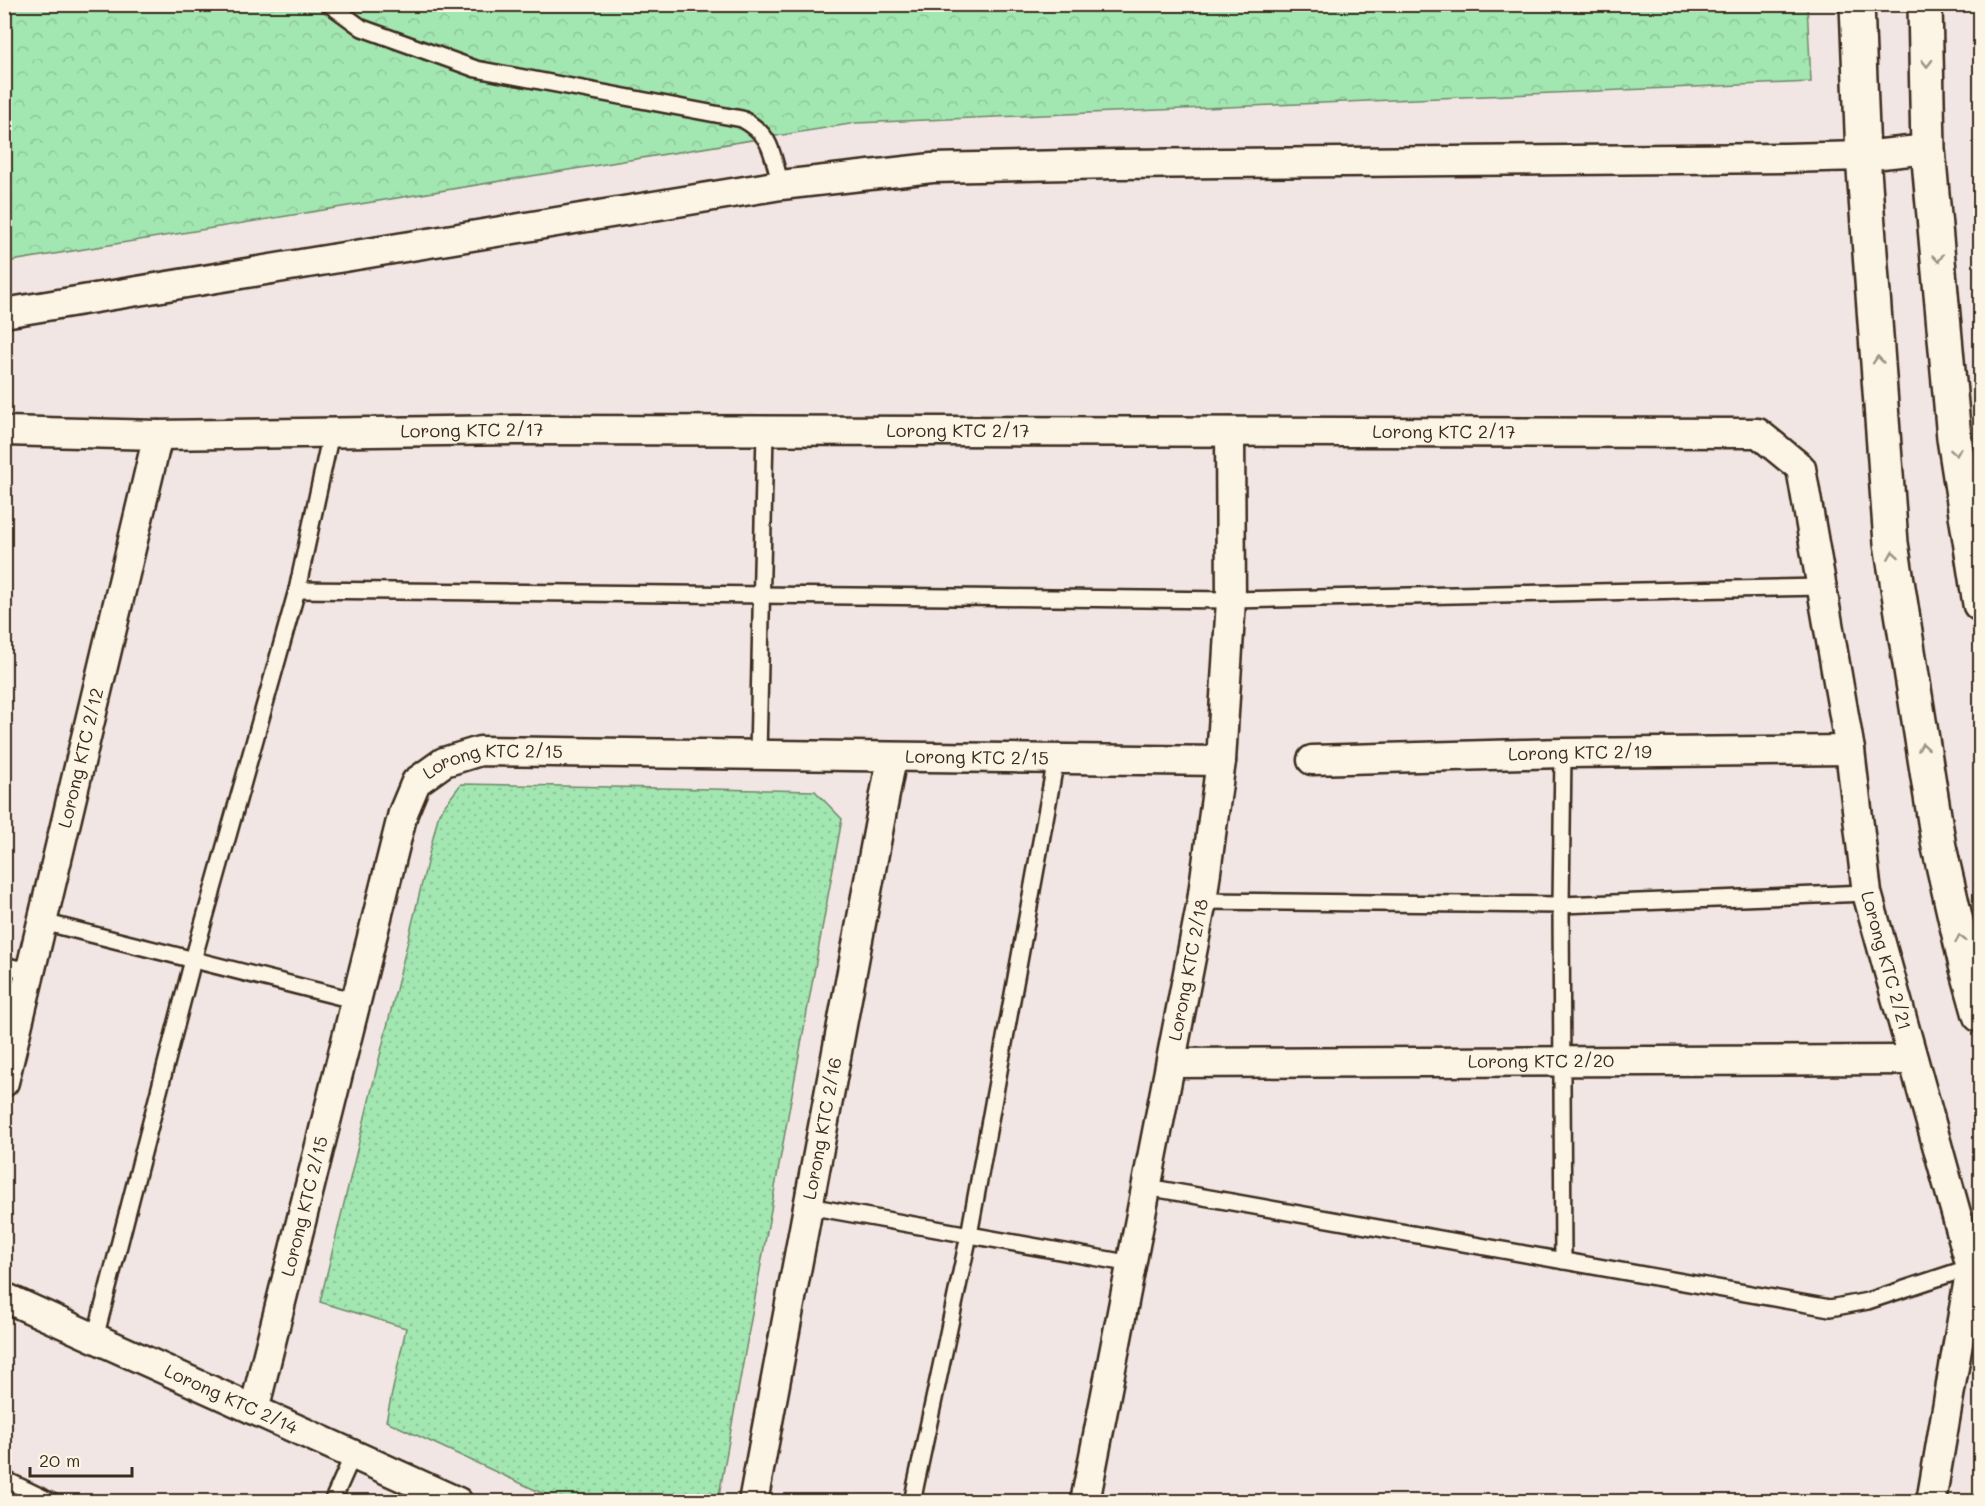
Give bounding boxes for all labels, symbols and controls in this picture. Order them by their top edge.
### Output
one-way arrow [1920,58,1933,67]
one-way arrow [1931,253,1944,262]
one-way arrow [1872,356,1885,365]
street label: Lorong KTC 2/17 [400,417,544,443]
street label: Lorong KTC 2/17 [886,418,1030,442]
street label: Lorong KTC 2/17 [1372,419,1516,443]
one-way arrow [1950,447,1962,456]
one-way arrow [1887,550,1899,559]
street label: Lorong KTC 2/12 [52,685,108,830]
street label: Lorong KTC 2/15 [418,738,563,784]
street label: Lorong KTC 2/19 [1508,739,1652,766]
one-way arrow [1917,743,1930,753]
street label: Lorong KTC 2/15 [905,744,1049,770]
street label: Lorong KTC 2/21 [1856,888,1918,1033]
street label: Lorong KTC 2/18 [1162,897,1213,1043]
one-way arrow [1954,934,1967,944]
street label: Lorong KTC 2/20 [1468,1048,1614,1073]
street label: Lorong KTC 2/16 [797,1055,847,1201]
street label: Lorong KTC 2/15 [275,1133,333,1279]
street label: Lorong KTC 2/14 [161,1358,302,1439]
scale bar [30,1440,132,1478]
text: 20 m [39,1448,80,1472]

